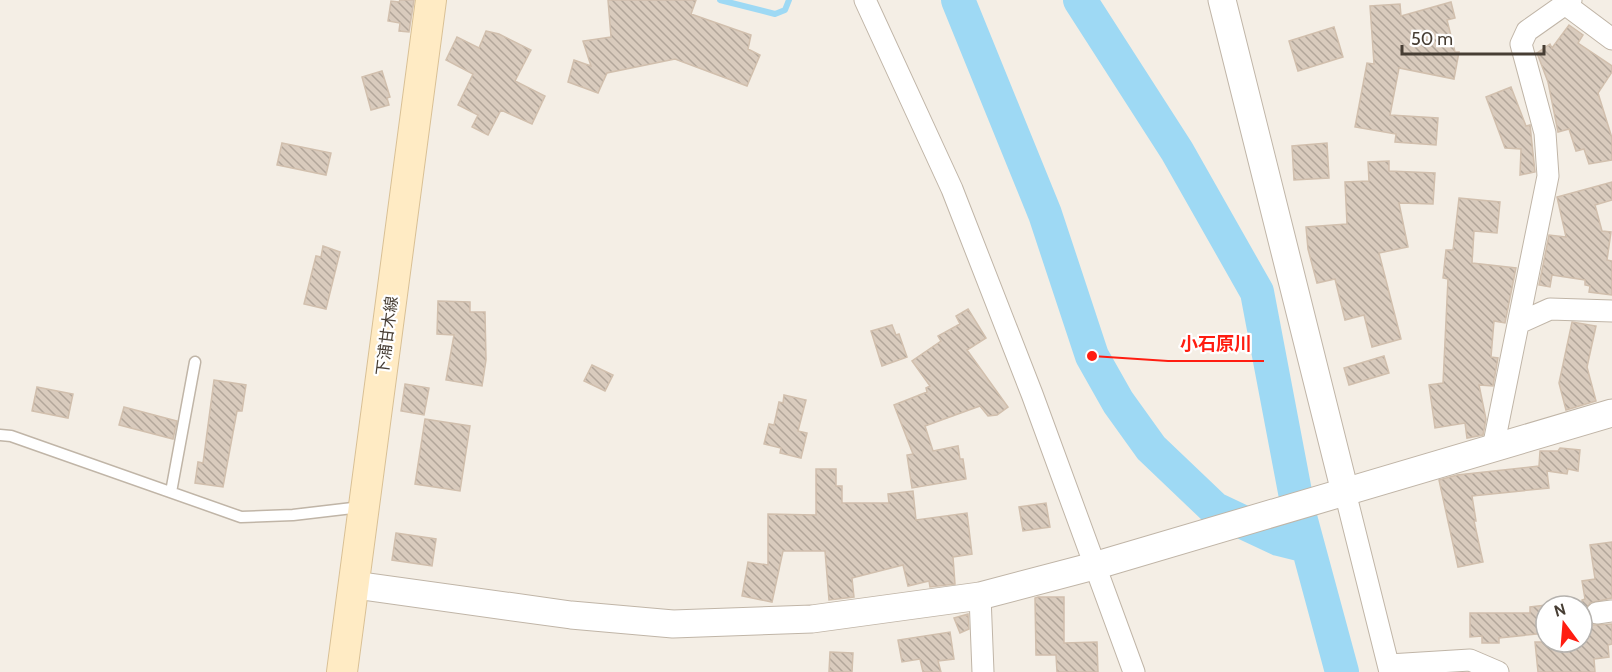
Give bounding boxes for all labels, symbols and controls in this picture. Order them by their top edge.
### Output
scale bar [1402,18,1544,56]
text: 50 m [1411,28,1453,50]
street label: 下浦甘木線 [373,295,401,377]
callout: 小石原川 [1168,325,1264,361]
text: 小石原川 [1180,333,1252,355]
north arrow [1534,594,1594,654]
text: N [1552,599,1568,621]

